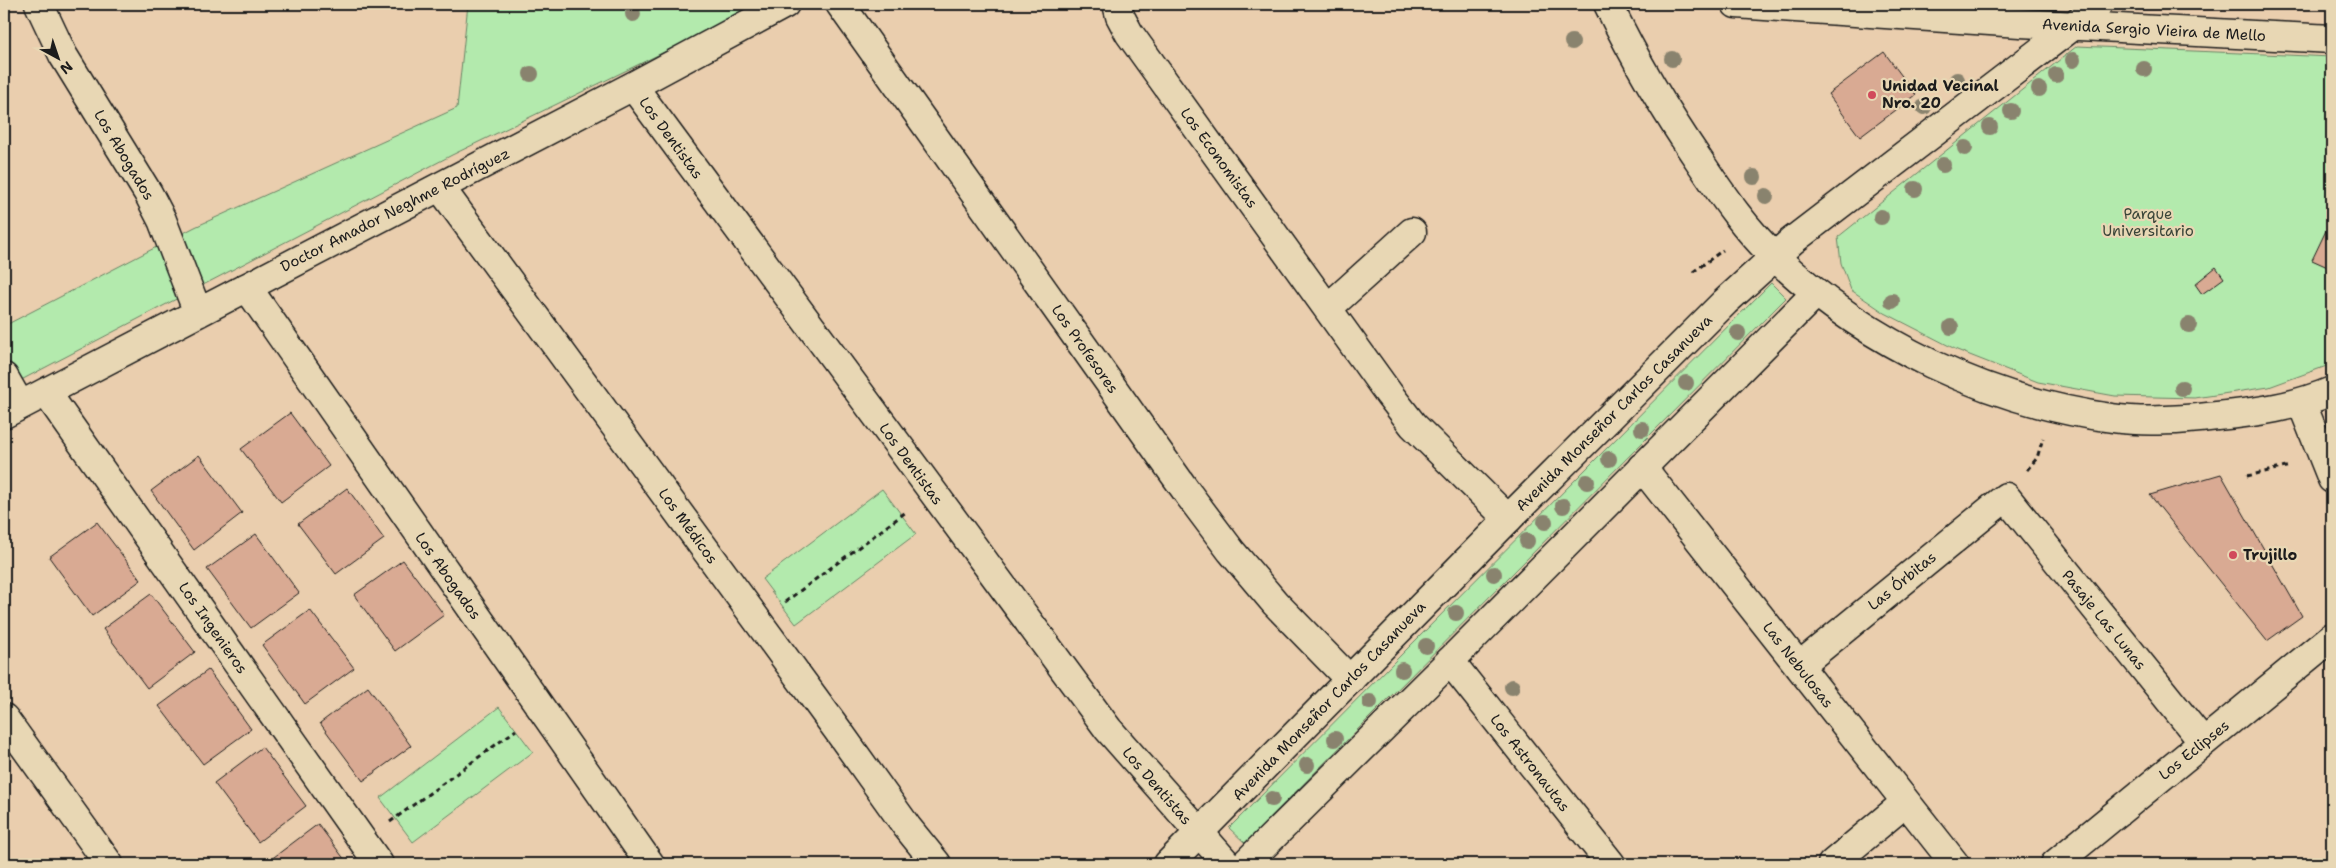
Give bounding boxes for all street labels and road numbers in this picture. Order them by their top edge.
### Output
street label: Avenida Sergio Vieira de Mello [2042,14,2266,46]
street label: Los Dentistas [634,93,708,183]
street label: Los Economistas [1176,104,1262,212]
street label: Los Abogados [89,106,159,204]
street label: Doctor Amador Neghme Rodríguez [277,143,513,277]
street label: Los Profesores [1047,301,1123,397]
street label: Avenida Monseñor Carlos Casanueva [1511,310,1717,516]
street label: Los Dentistas [874,419,948,509]
street label: Los Médicos [654,484,722,568]
street label: Los Abogados [411,528,485,624]
street label: Las Órbitas [1863,546,1941,615]
street label: Pasaje Las Lunas [2057,566,2151,674]
street label: Los Ingenieros [174,578,252,678]
street label: Avenida Monseñor Carlos Casanueva [1228,596,1431,805]
street label: Las Nebulosas [1758,618,1838,712]
street label: Los Astronautas [1486,710,1574,816]
street label: Los Eclipses [2155,715,2233,785]
street label: Los Dentistas [1118,743,1196,829]

